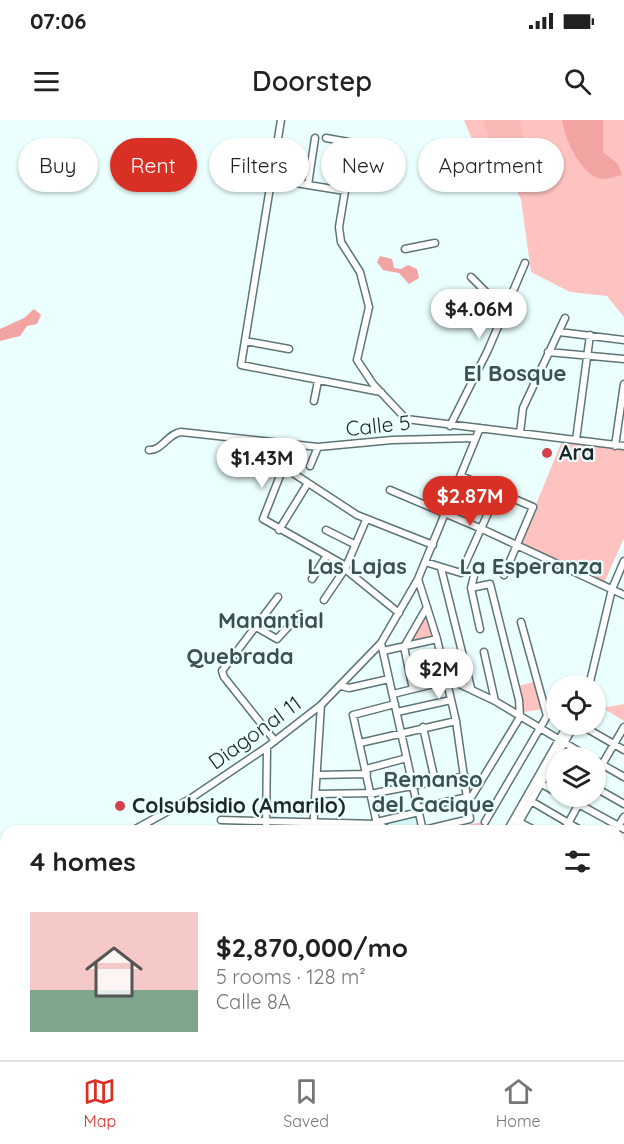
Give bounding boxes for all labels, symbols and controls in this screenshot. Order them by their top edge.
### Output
text: 07:06 [30,7,86,35]
text: Doorstep [252,64,372,98]
icon: menu [30,65,63,98]
icon: search [561,65,594,98]
chip: Buy [18,138,98,192]
chip: Rent [110,138,197,192]
chip: Filters [209,138,309,192]
chip: New [321,138,406,192]
chip: Apartment [418,138,564,192]
pin: $4.06M [430,289,528,340]
text: $4.06M [445,296,513,321]
district label: El Bosque [463,359,567,387]
street label: Calle 5 [344,409,412,441]
pin: $1.43M [213,438,311,489]
place label: Ara [559,439,594,465]
text: $1.43M [231,445,293,470]
marker: Ara [540,446,554,460]
pin: $2.87M [421,476,519,527]
text: $2.87M [437,483,503,508]
district label: Las Lajas [307,552,407,580]
district label: La Esperanza [459,552,603,580]
district label: Manantial [218,606,324,634]
district label: Quebrada [186,642,294,670]
pin: $2M [410,649,468,700]
text: $2M [419,656,459,681]
map controls [546,675,606,807]
button: locate [546,675,606,735]
street label: Diagonal 11 [203,690,306,775]
button: layers [546,747,606,807]
district label: Remanso del Cacique [372,765,494,818]
place label: Colsubsidio (Amarilo) [132,792,345,818]
marker: Colsubsidio (Amarilo) [113,799,127,813]
text: 4 homes [30,845,136,878]
icon: filters [561,845,594,878]
text: $2,870,000/mo [216,931,408,964]
icon: home [78,936,150,1008]
text: 5 rooms · 128 m² [216,964,366,989]
text: Calle 8A [216,989,291,1014]
tab: Map [83,1075,116,1131]
tab: Saved [283,1075,329,1131]
tab: Home [496,1075,541,1131]

